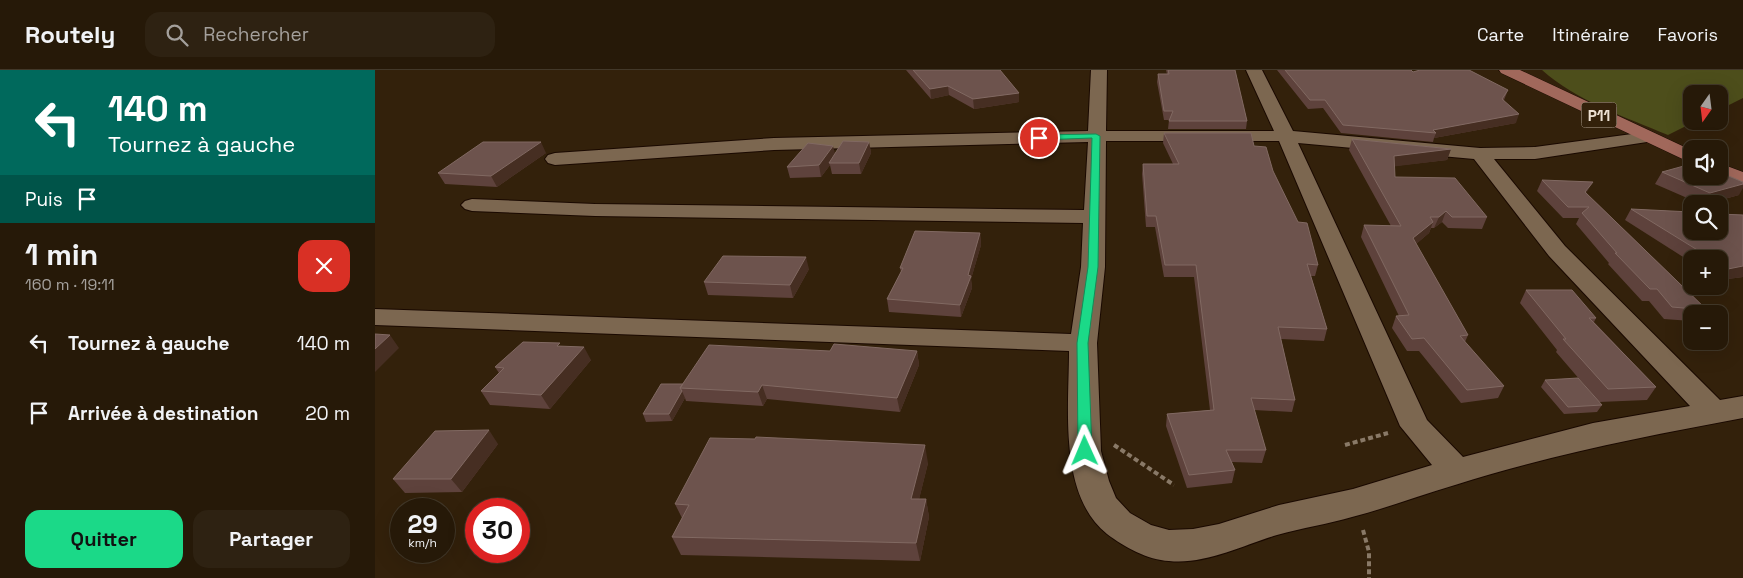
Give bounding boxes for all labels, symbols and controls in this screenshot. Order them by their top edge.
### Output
search box [145,12,495,57]
text: Routely [25,19,115,50]
icon: search [163,21,191,49]
text: Rechercher [203,22,309,47]
text: Carte [1477,23,1524,46]
text: Itinéraire [1552,23,1629,46]
text: Favoris [1657,23,1718,46]
north arrow [1683,85,1727,130]
map controls [1683,85,1728,350]
text: 140 m [108,87,208,131]
icon: left [25,90,90,155]
road number: P11 [1581,102,1617,128]
pin [1018,117,1060,159]
icon: arrive [1025,124,1053,152]
text: Tournez à gauche [108,130,295,158]
button: sound [1683,140,1728,185]
icon: arrive [73,185,101,213]
text: Puis [25,187,63,212]
button: search [1683,195,1728,240]
text: 1 min [25,235,98,274]
button: close [298,240,350,292]
button: + [1683,250,1728,295]
text: 160 m · 19:11 [25,274,115,295]
button: − [1683,305,1728,350]
icon: left [25,329,53,357]
text: Tournez à gauche [68,331,230,356]
text: 140 m [297,331,350,356]
icon: arrive [25,399,53,427]
text: Arrivée à destination [68,401,258,426]
text: 20 m [305,401,350,426]
position arrow [1058,424,1110,476]
speed limit sign: 30 [465,498,530,563]
text: 29 [407,508,438,540]
button: Quitter [25,510,183,568]
button: Partager [193,510,350,568]
text: km/h [408,535,437,551]

